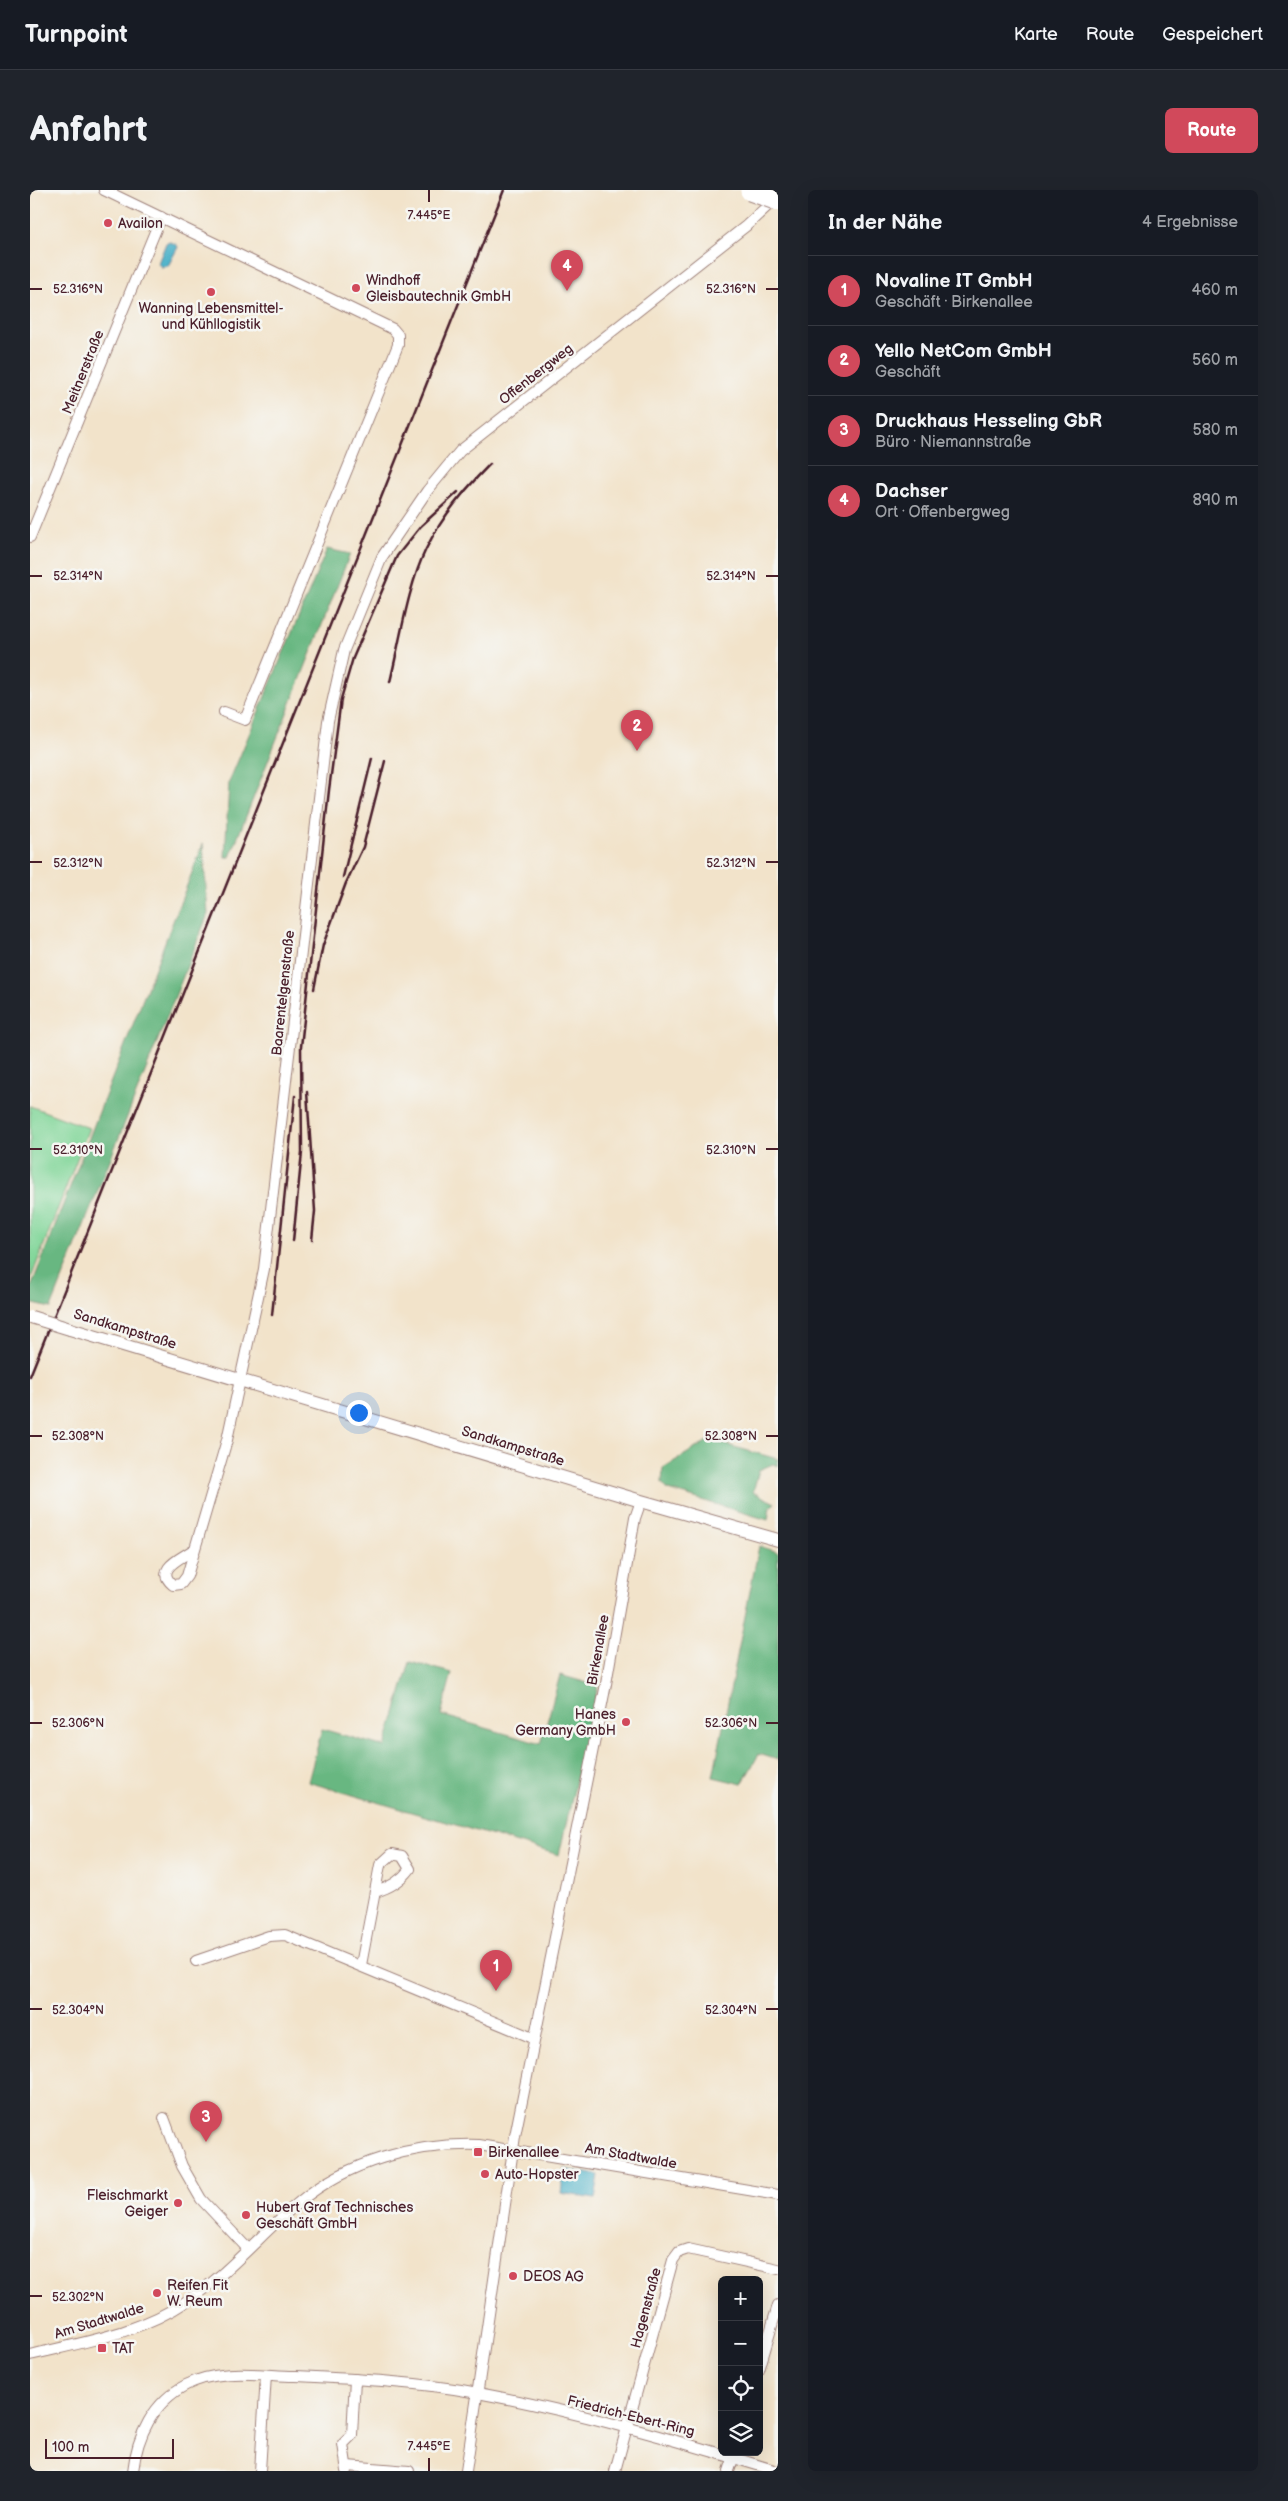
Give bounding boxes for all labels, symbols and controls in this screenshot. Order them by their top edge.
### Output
text: Turnpoint [25,20,128,49]
text: Karte [1014,24,1058,45]
text: Route [1086,24,1134,45]
text: Gespeichert [1162,24,1263,45]
button: Route [1165,108,1258,153]
text: Anfahrt [30,109,148,152]
text: 7.445°E [407,208,451,223]
text: In der Nähe [828,210,942,235]
text: 4 Ergebnisse [1142,213,1238,232]
place label: Availon [118,215,163,232]
marker: Availon [102,217,114,229]
pin: 4 [551,250,583,291]
text: Novaline IT GmbH [875,270,1033,293]
place label: Windhoff Gleisbautechnik GmbH [366,272,511,305]
text: 1 [841,281,847,300]
text: 460 m [1192,281,1238,300]
text: 52.316°N [53,282,103,297]
marker: Windhoff Gleisbautechnik GmbH [350,282,362,294]
text: 52.316°N [706,282,756,297]
marker: Wanning Lebensmittel- und Kühllogistik [205,286,217,298]
text: Geschäft · Birkenallee [875,293,1033,312]
place label: Wanning Lebensmittel- und Kühllogistik [138,300,284,333]
street label: Meitnerstraße [58,327,108,417]
street label: Offenbergweg [496,340,576,408]
text: Yello NetCom GmbH [875,340,1052,363]
text: 2 [839,351,849,370]
text: 560 m [1192,351,1238,370]
text: Geschäft [875,363,941,382]
text: Druckhaus Hesseling GbR [875,410,1102,433]
text: 3 [839,421,849,440]
text: 580 m [1193,421,1238,440]
text: Büro · Niemannstraße [875,433,1031,452]
text: Dachser [875,480,948,503]
text: 4 [839,491,849,510]
text: 890 m [1192,491,1238,510]
text: Ort · Offenbergweg [875,503,1010,522]
text: 52.314°N [53,569,103,584]
text: 52.314°N [706,569,756,584]
pin: 2 [621,710,653,751]
text: 52.312°N [53,856,103,871]
text: 52.312°N [706,856,756,871]
street label: Baarentelgenstraße [268,929,298,1057]
text: 52.310°N [53,1143,103,1158]
text: 52.310°N [706,1143,756,1158]
street label: Sandkampstraße [72,1305,178,1353]
your location [346,1400,372,1426]
street label: Sandkampstraße [460,1422,566,1470]
text: 52.308°N [52,1429,104,1444]
text: 52.308°N [705,1429,757,1444]
street label: Birkenallee [583,1613,613,1687]
place label: Hanes Germany GmbH [515,1706,616,1739]
text: 52.306°N [52,1716,104,1731]
marker: Hanes Germany GmbH [620,1716,632,1728]
text: 52.306°N [705,1716,757,1731]
pin: 1 [480,1950,512,1991]
text: 52.304°N [52,2003,104,2018]
text: 52.304°N [705,2003,757,2018]
pin: 3 [190,2101,222,2142]
street label: Am Stadtwalde [584,2140,678,2172]
place label: Birkenallee [488,2144,559,2161]
marker: Birkenallee [472,2146,484,2158]
place label: Auto-Hopster [495,2166,580,2183]
marker: Auto-Hopster [479,2168,491,2180]
place label: Fleischmarkt Geiger [87,2187,169,2220]
marker: Fleischmarkt Geiger [172,2197,184,2209]
place label: Hubert Graf Technisches Geschäft GmbH [256,2199,413,2232]
marker: Hubert Graf Technisches Geschäft GmbH [240,2209,252,2221]
street label: Hagenstraße [627,2266,665,2350]
place label: DEOS AG [523,2268,584,2285]
marker: DEOS AG [507,2270,519,2282]
map controls [718,2276,763,2456]
button: + [718,2276,763,2321]
place label: Reifen Fit W. Reum [167,2277,229,2310]
marker: Reifen Fit W. Reum [151,2287,163,2299]
text: 52.302°N [52,2290,104,2305]
street label: Am Stadtwalde [52,2299,146,2343]
button: − [718,2321,763,2366]
place label: TAT [112,2340,135,2357]
marker: TAT [96,2342,108,2354]
button: locate [718,2366,763,2411]
street label: Friedrich-Ebert-Ring [565,2392,697,2440]
button: layers [718,2411,763,2456]
scale bar [45,2436,174,2459]
text: 100 m [52,2439,89,2456]
text: 7.445°E [407,2439,451,2454]

